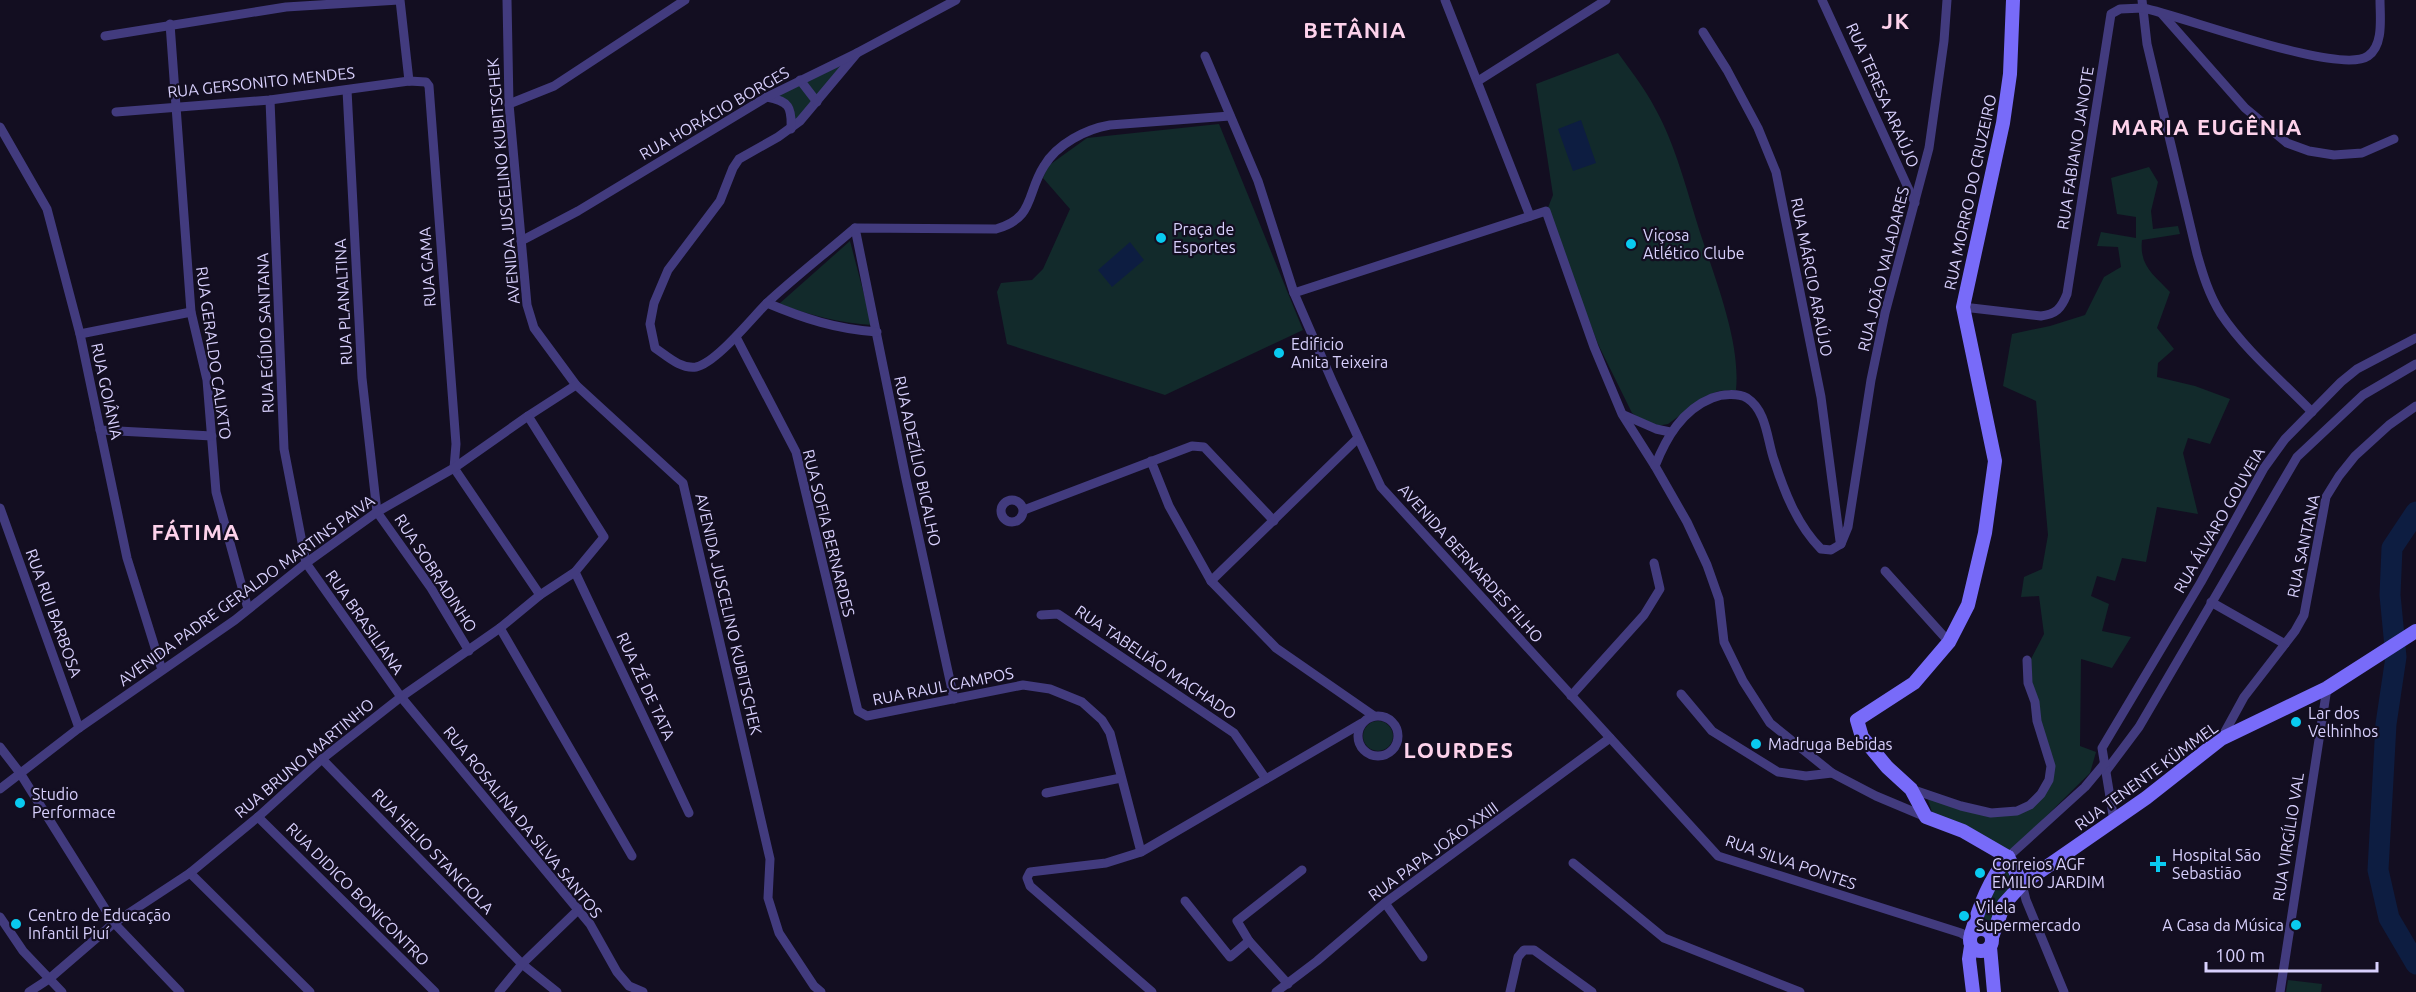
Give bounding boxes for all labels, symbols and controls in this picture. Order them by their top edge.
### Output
district label: JK [1881,8,1911,33]
district label: BETÂNIA [1303,17,1407,42]
street label: RUA TERESA ARAÚJO [1843,19,1925,170]
street label: AVENIDA JUSCELINO KUBITSCHEK [483,57,523,305]
street label: RUA HORÁCIO BORGES [635,61,792,163]
street label: RUA GERSONITO MENDES [166,63,356,101]
street label: RUA FABIANO JANOTE [2053,65,2097,231]
street label: RUA MORRO DO CRUZEIRO [1940,92,2000,292]
district label: MARIA EUGÊNIA [2111,114,2303,139]
street label: RUA JOÃO VALADARES [1853,185,1912,353]
street label: RUA MÁRCIO ARAÚJO [1788,196,1838,358]
place label: Praça de Esportes [1173,220,1236,256]
street label: RUA GAMA [415,226,439,308]
place label: Viçosa Atlético Clube [1643,226,1745,262]
marker: Praça de Esportes [1154,231,1168,245]
marker: Viçosa Atlético Clube [1624,237,1638,251]
street label: RUA PLANALTINA [331,238,355,366]
street label: RUA EGÍDIO SANTANA [251,252,277,413]
street label: RUA GERALDO CALIXTO [193,265,235,441]
place label: Edificio Anita Teixeira [1291,335,1388,371]
street label: RUA GOIÂNIA [88,341,127,442]
marker: Edificio Anita Teixeira [1272,346,1286,360]
street label: RUA ADEZÍLIO BICALHO [891,374,947,548]
street label: RUA ÁLVARO GOUVEIA [2168,442,2268,596]
street label: RUA SOFIA BERNARDES [799,447,859,619]
street label: AVENIDA BERNARDES FILHO [1395,480,1547,646]
street label: AVENIDA PADRE GERALDO MARTINS PAIVA [114,491,378,689]
street label: AVENIDA JUSCELINO KUBITSCHEK [692,492,766,737]
street label: RUA SANTANA [2283,492,2323,599]
street label: RUA SOBRADINHO [391,511,481,635]
district label: FÁTIMA [151,519,241,544]
street label: RUA RUI BARBOSA [22,546,86,680]
street label: RUA BRASILIANA [322,566,408,678]
street label: RUA TABELIÃO MACHADO [1072,601,1240,723]
street label: RUA ZÉ DE TATA [613,629,681,743]
street label: RUA RAUL CAMPOS [871,663,1015,709]
street label: RUA BRUNO MARTINHO [231,695,377,821]
place label: Lar dos Velhinhos [2308,704,2378,740]
marker: Lar dos Velhinhos [2289,715,2303,729]
street label: RUA TENENTE KÜMMEL [2071,718,2221,834]
street label: RUA ROSALINA DA SILVA SANTOS [440,723,606,921]
place label: Madruga Bebidas [1768,735,1893,753]
district label: LOURDES [1404,737,1514,762]
marker: Madruga Bebidas [1749,737,1763,751]
street label: RUA VIRGÍLIO VAL [2267,771,2307,903]
place label: Studio Performace [32,785,116,821]
street label: RUA HELIO STANCIOLA [369,785,498,918]
marker: Studio Performace [13,796,27,810]
street label: RUA PAPA JOÃO XXIII [1364,797,1501,904]
street label: RUA DIDICO BONICONTRO [283,819,433,969]
street label: RUA SILVA PONTES [1723,831,1859,893]
place label: Hospital São Sebastião [2172,846,2261,882]
place label: Correios AGF EMILIO JARDIM [1992,855,2105,891]
marker: Hospital São Sebastião [2149,855,2167,873]
marker: Correios AGF EMILIO JARDIM [1973,866,1987,880]
place label: Vilela Supermercado [1976,898,2081,934]
place label: Centro de Educação Infantil Piuí [28,906,171,942]
marker: Vilela Supermercado [1957,909,1971,923]
place label: A Casa da Música [2162,916,2284,934]
marker: Centro de Educação Infantil Piuí [9,917,23,931]
marker: A Casa da Música [2289,918,2303,932]
scale bar [2206,935,2377,973]
text: 100 m [2215,945,2265,965]

